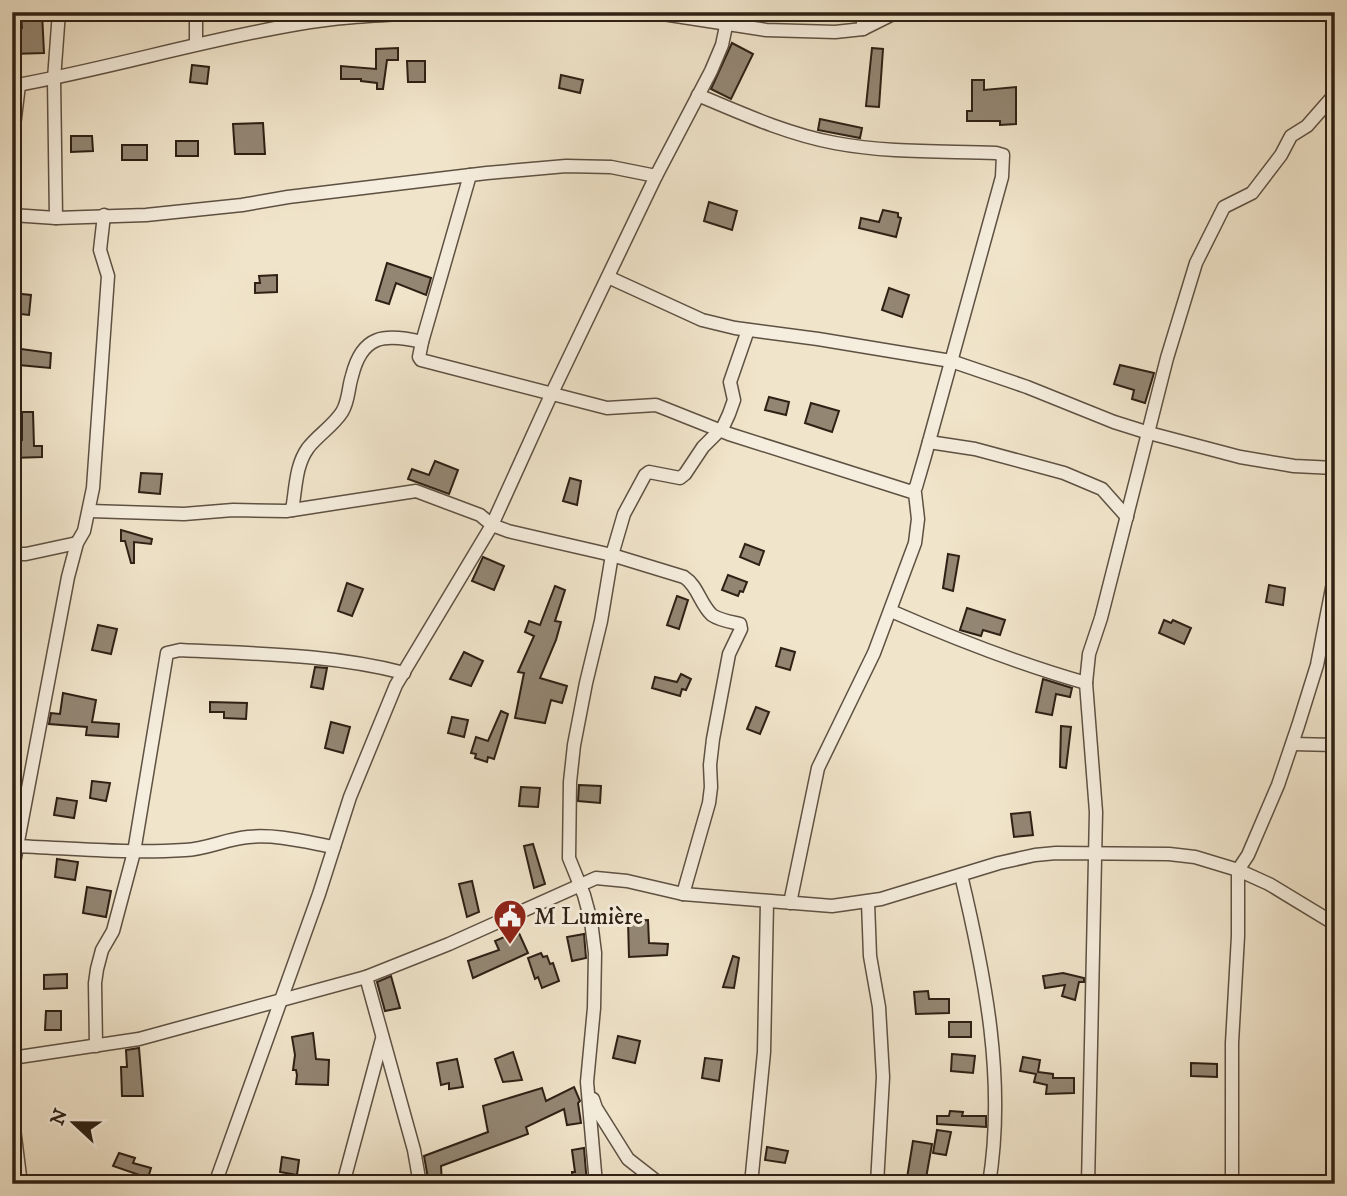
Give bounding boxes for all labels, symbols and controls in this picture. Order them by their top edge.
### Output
public building icon: M Lumière [491,897,529,946]
place label: M Lumière [534,902,643,932]
north arrow [38,1088,108,1158]
text: N [46,1105,73,1129]

